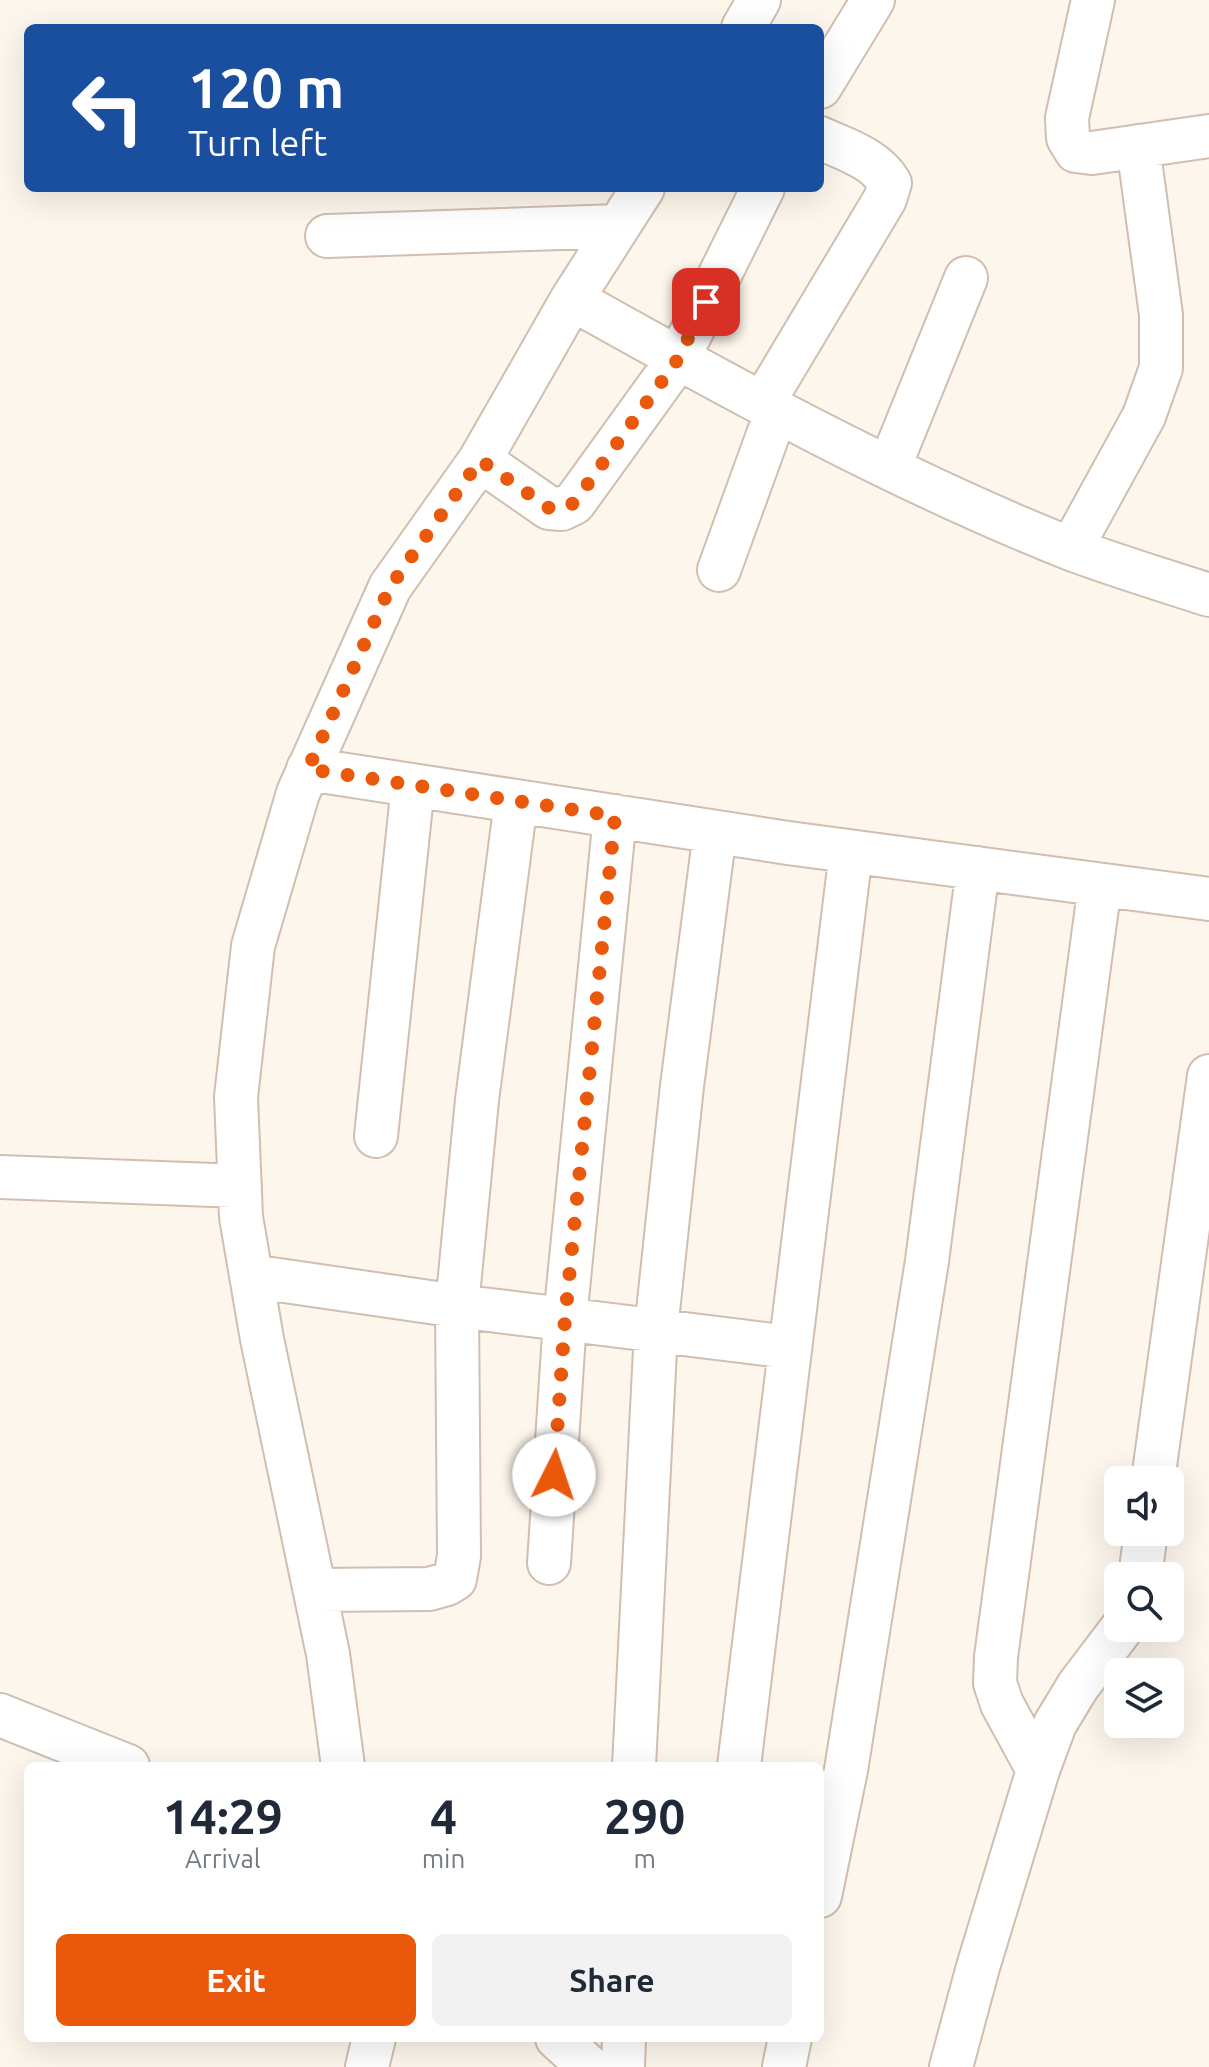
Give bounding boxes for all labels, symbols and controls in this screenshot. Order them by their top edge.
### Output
icon: left [56,56,160,160]
text: 120 m [188,56,344,119]
text: Turn left [188,122,327,163]
pin [672,268,740,336]
icon: arrive [684,280,728,324]
position arrow [512,1433,596,1517]
map controls [1104,1466,1184,1738]
button: sound [1104,1466,1184,1546]
button: search [1104,1562,1184,1642]
button: layers [1104,1658,1184,1738]
text: 14:29 [163,1789,283,1843]
text: 4 [430,1789,457,1843]
text: 290 [604,1789,685,1843]
text: Arrival [185,1844,261,1873]
text: min [422,1844,465,1873]
text: m [633,1844,656,1873]
button: Exit [56,1934,416,2026]
button: Share [432,1934,792,2026]

